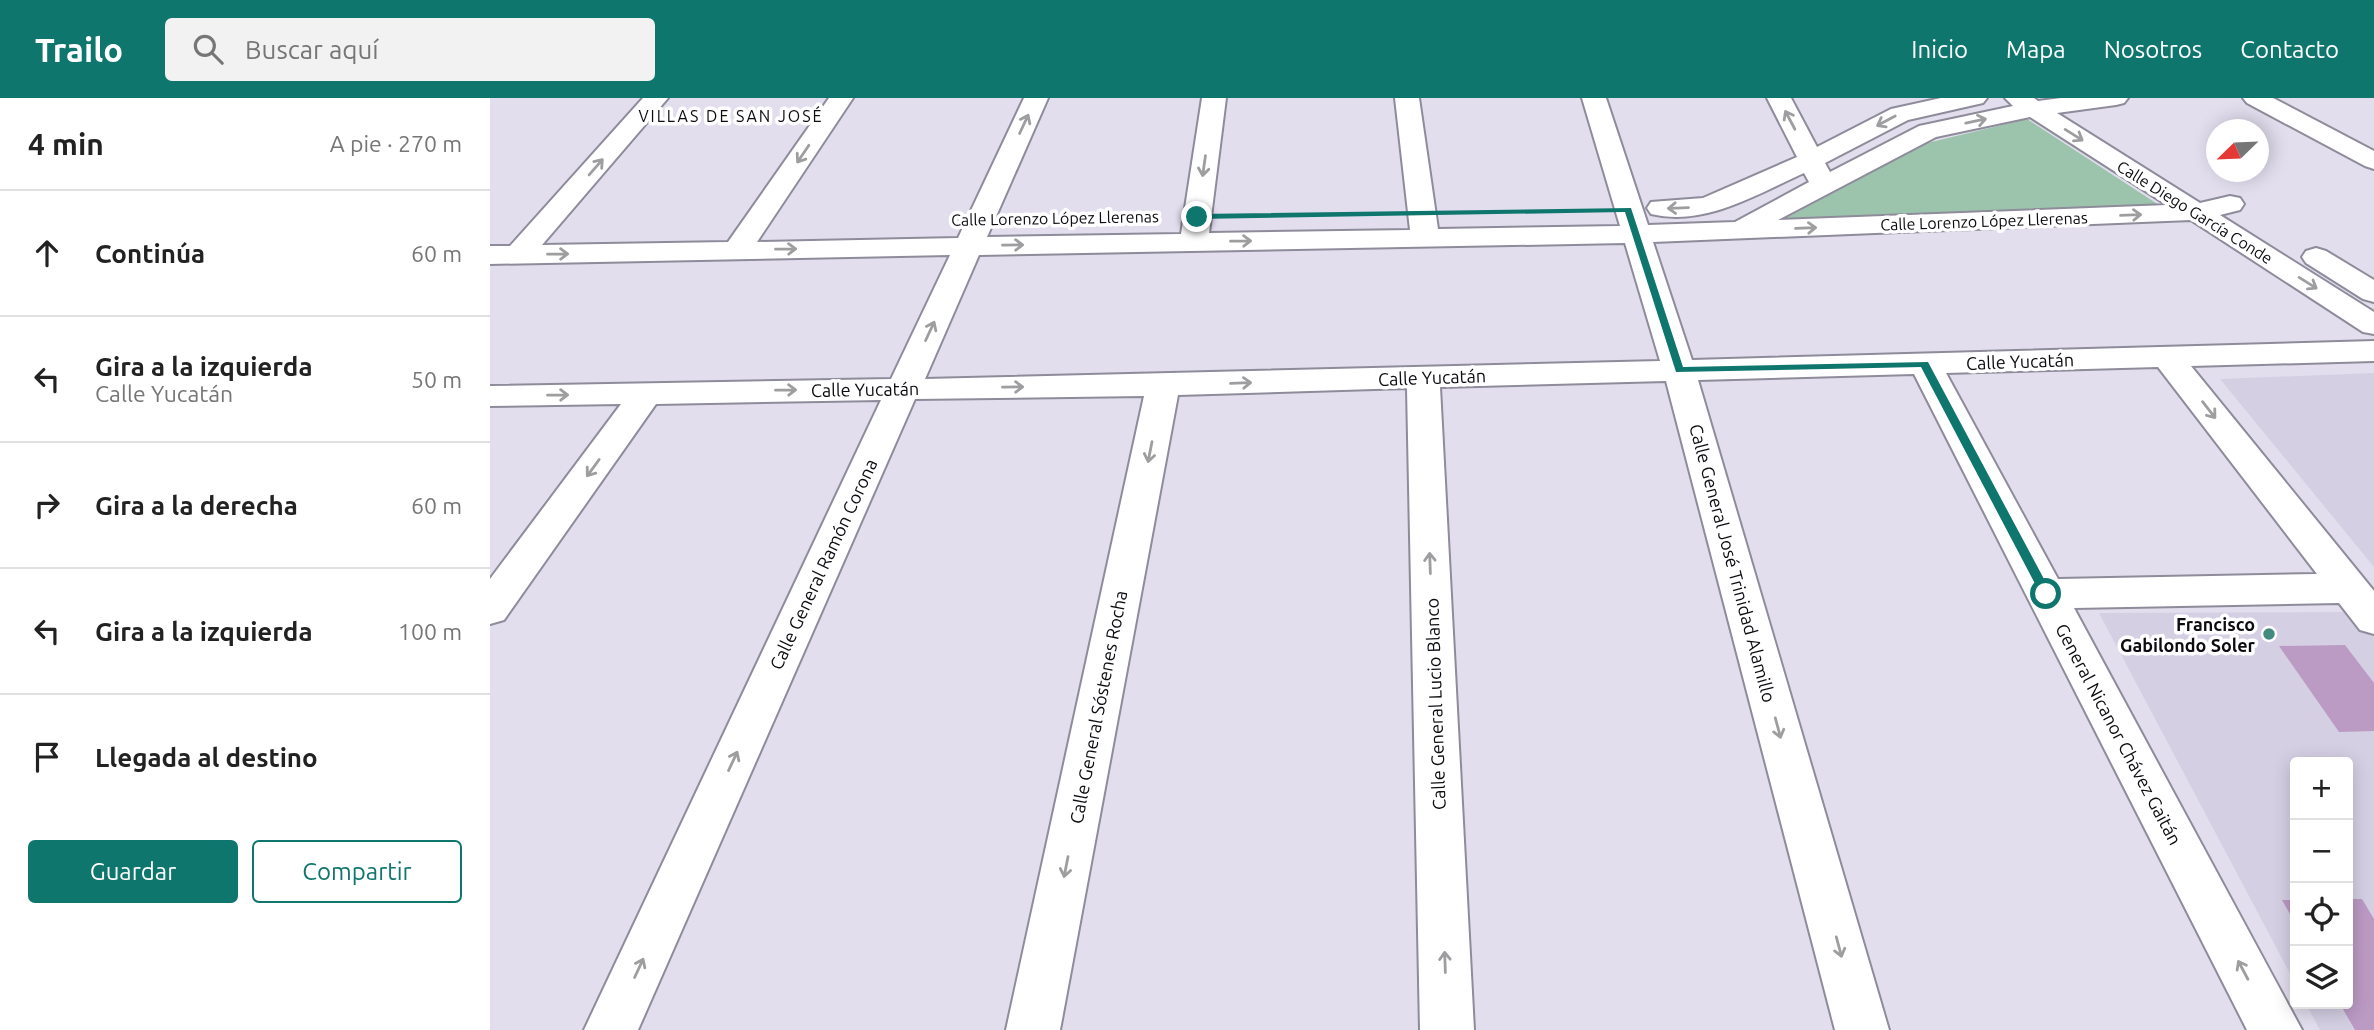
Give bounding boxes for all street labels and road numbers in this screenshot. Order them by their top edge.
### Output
street label: Calle Diego García Conde [2114,157,2276,267]
street label: Calle Lorenzo López Llerenas [951,207,1159,229]
street label: Calle Lorenzo López Llerenas [1880,208,2088,234]
street label: Calle Yucatán [1966,349,2074,373]
street label: Calle Yucatán [1378,365,1486,389]
street label: Calle Yucatán [811,378,919,400]
street label: Calle General José Trinidad Alamillo [1686,422,1780,704]
street label: Calle General Ramón Corona [765,456,881,672]
street label: Calle General Sóstenes Rocha [1066,589,1130,825]
street label: Calle General Lucio Blanco [1421,598,1449,810]
street label: General Nicanor Chávez Gaitán [2052,620,2186,848]

